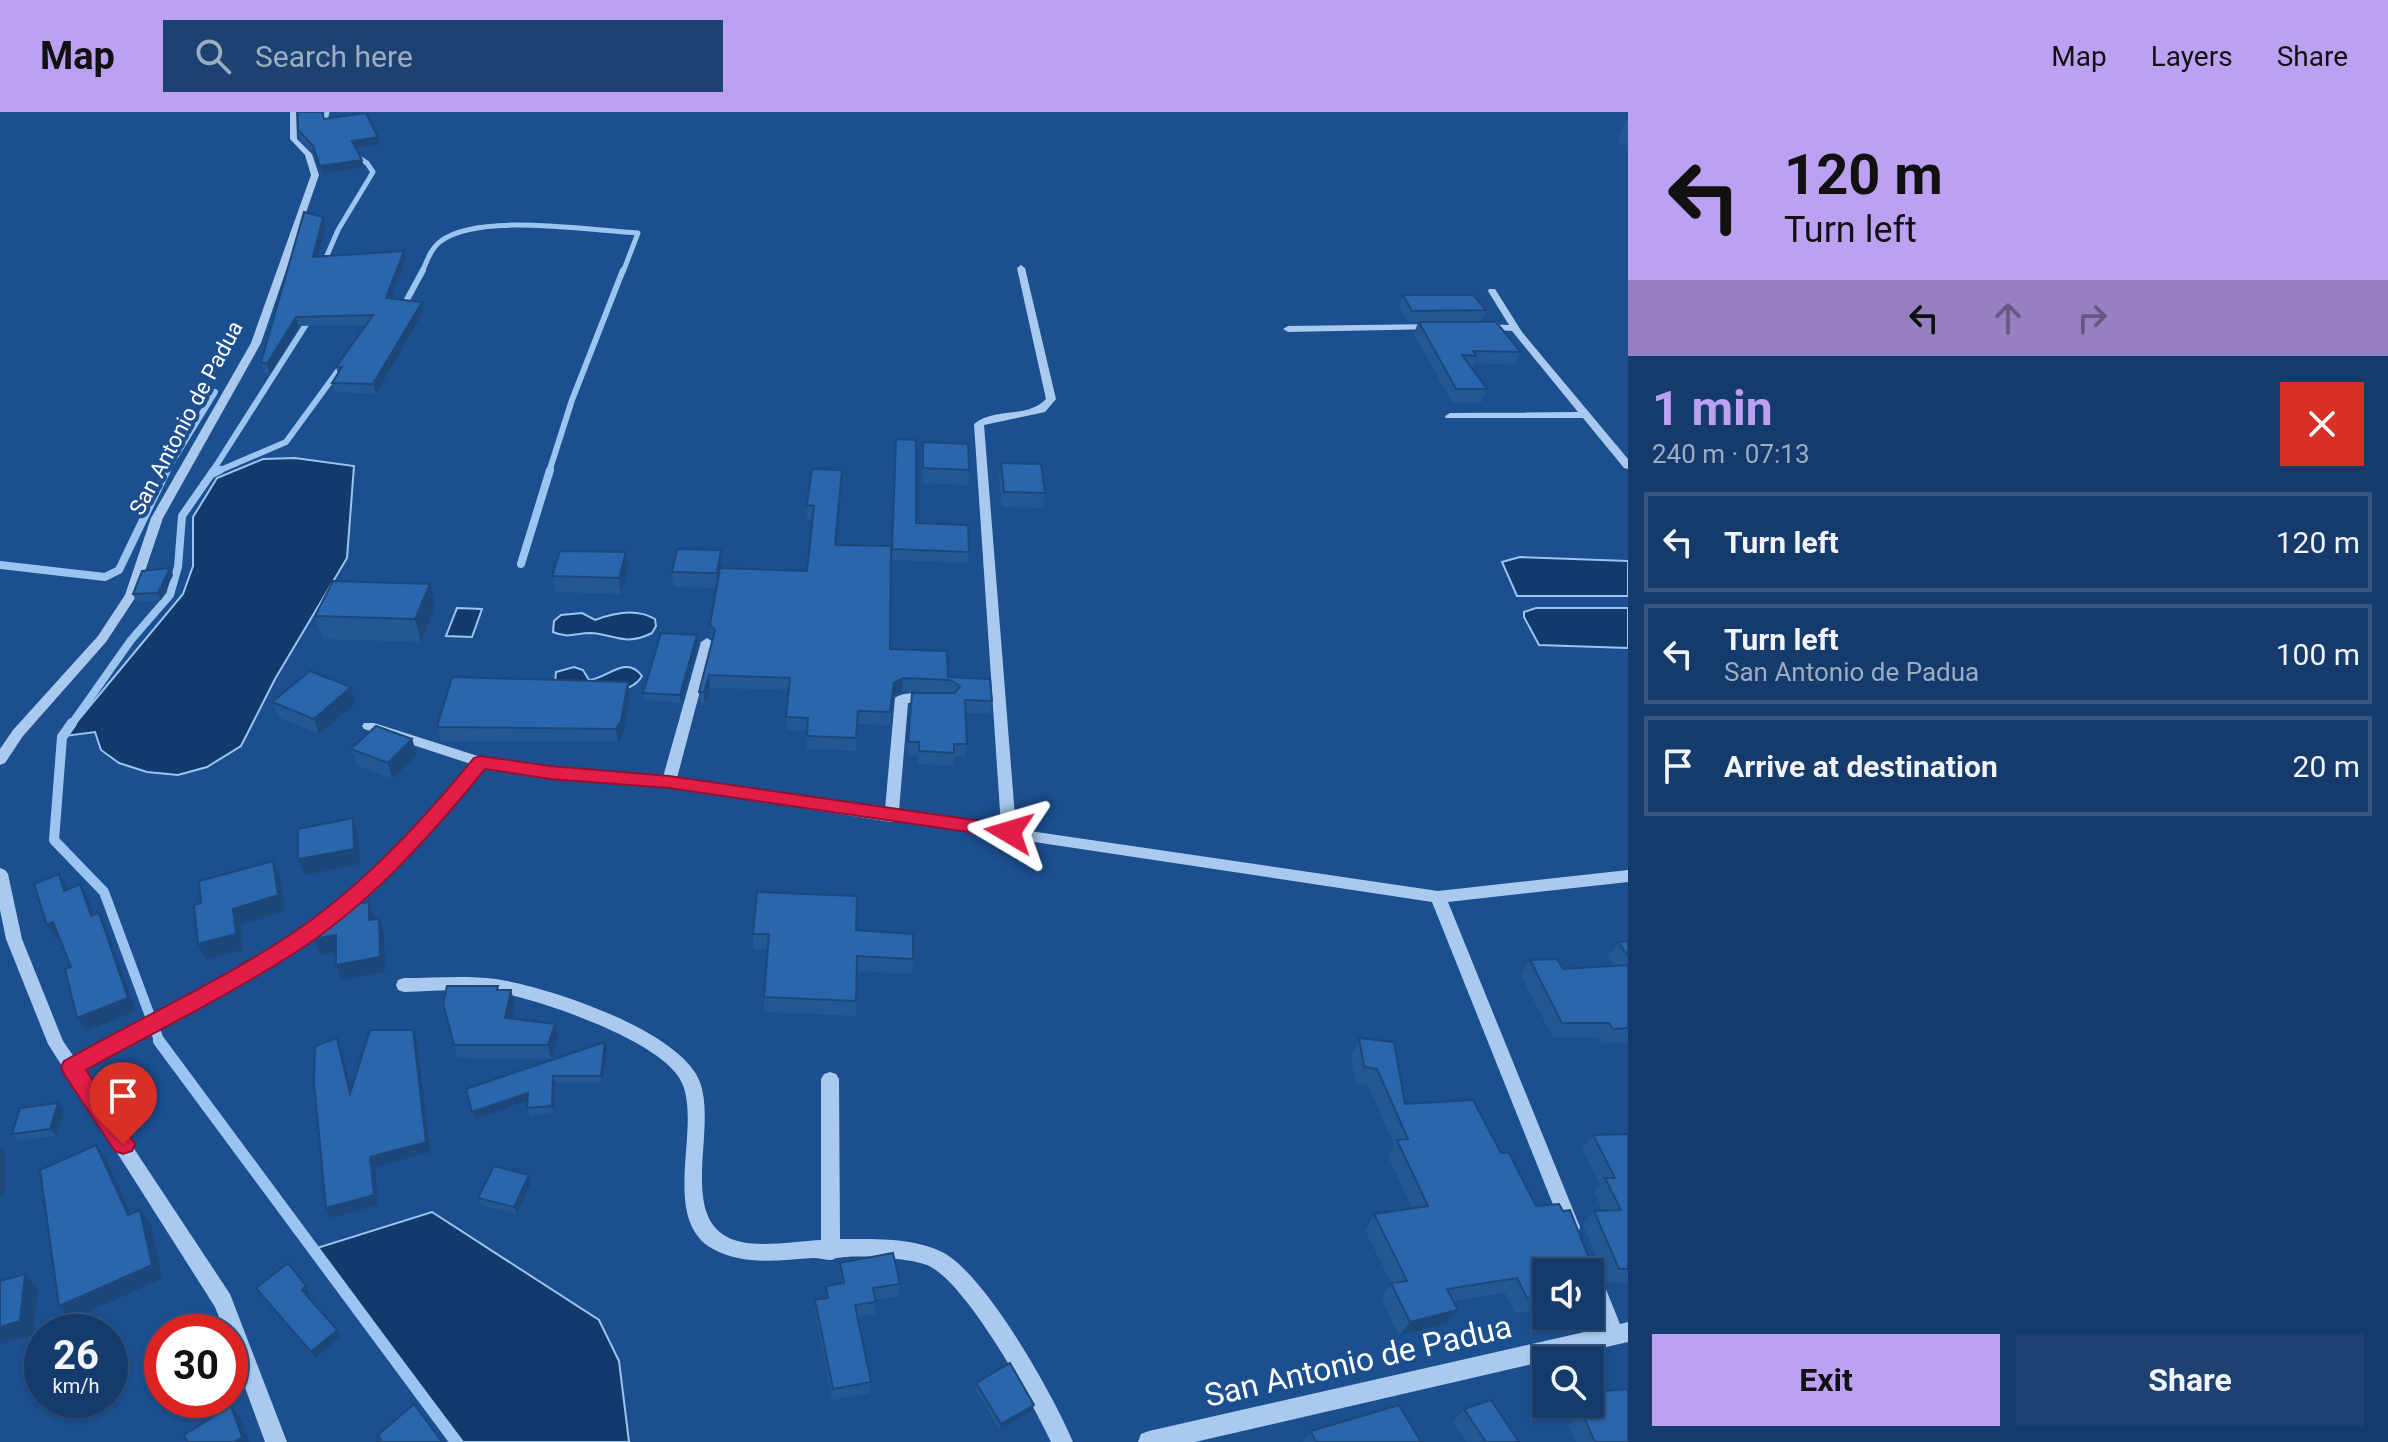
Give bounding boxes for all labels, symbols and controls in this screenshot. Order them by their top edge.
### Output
search box [163,20,723,92]
text: Map [40,34,115,78]
icon: search [191,34,235,78]
text: Search here [255,39,413,74]
text: Map [2051,40,2107,73]
text: Layers [2151,40,2233,73]
text: Share [2277,40,2348,73]
text: 120 m [1784,142,1943,208]
icon: left [1652,144,1756,248]
text: Turn left [1784,209,1917,251]
icon: left [1902,296,1946,340]
icon: ahead [1986,296,2030,340]
icon: right [2070,296,2114,340]
street label: San Antonio de Padua [124,317,248,519]
text: 1 min [1652,380,1773,437]
button: close [2280,382,2364,466]
text: 240 m · 07:13 [1652,439,1810,469]
icon: left [1656,520,1700,564]
text: Turn left [1724,525,1839,560]
text: 120 m [2276,525,2360,560]
text: Turn left [1724,622,1839,657]
icon: left [1656,632,1700,676]
text: 100 m [2276,637,2360,672]
text: San Antonio de Padua [1724,657,1979,687]
icon: arrive [1656,744,1700,788]
text: Arrive at destination [1724,749,1998,784]
text: 20 m [2293,749,2360,784]
position arrow [967,790,1051,874]
pin [89,1062,157,1144]
icon: arrive [101,1074,145,1118]
map controls [1532,1258,1604,1418]
button: sound [1532,1258,1604,1330]
street label: San Antonio de Padua [1201,1307,1515,1415]
speed limit sign: 30 [144,1314,248,1418]
text: 26 [53,1332,99,1379]
button: Exit [1652,1334,2000,1426]
button: Share [2016,1334,2364,1426]
button: search [1532,1346,1604,1418]
text: km/h [53,1374,99,1398]

